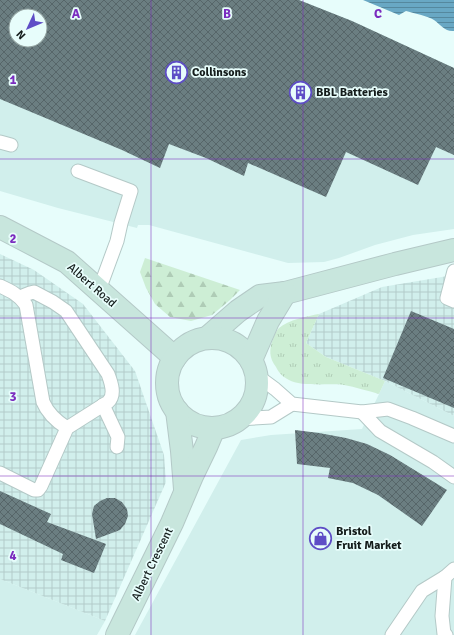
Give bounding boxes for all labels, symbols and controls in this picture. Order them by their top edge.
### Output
text: A [72,6,81,22]
text: B [223,6,231,22]
text: C [374,6,382,22]
north arrow [8,8,48,48]
text: N [14,27,29,42]
building icon: Collinsons [164,59,190,85]
place label: Collinsons [192,65,247,80]
text: 1 [9,72,17,88]
building icon: BBL Batteries [287,79,313,105]
place label: BBL Batteries [316,85,388,100]
text: 2 [9,231,17,247]
street label: Albert Road [64,260,119,311]
text: 3 [9,389,17,405]
place label: Bristol Fruit Market [336,524,402,553]
street label: Albert Crescent [128,525,177,603]
shop icon: Bristol Fruit Market [308,525,334,551]
text: 4 [9,548,17,564]

